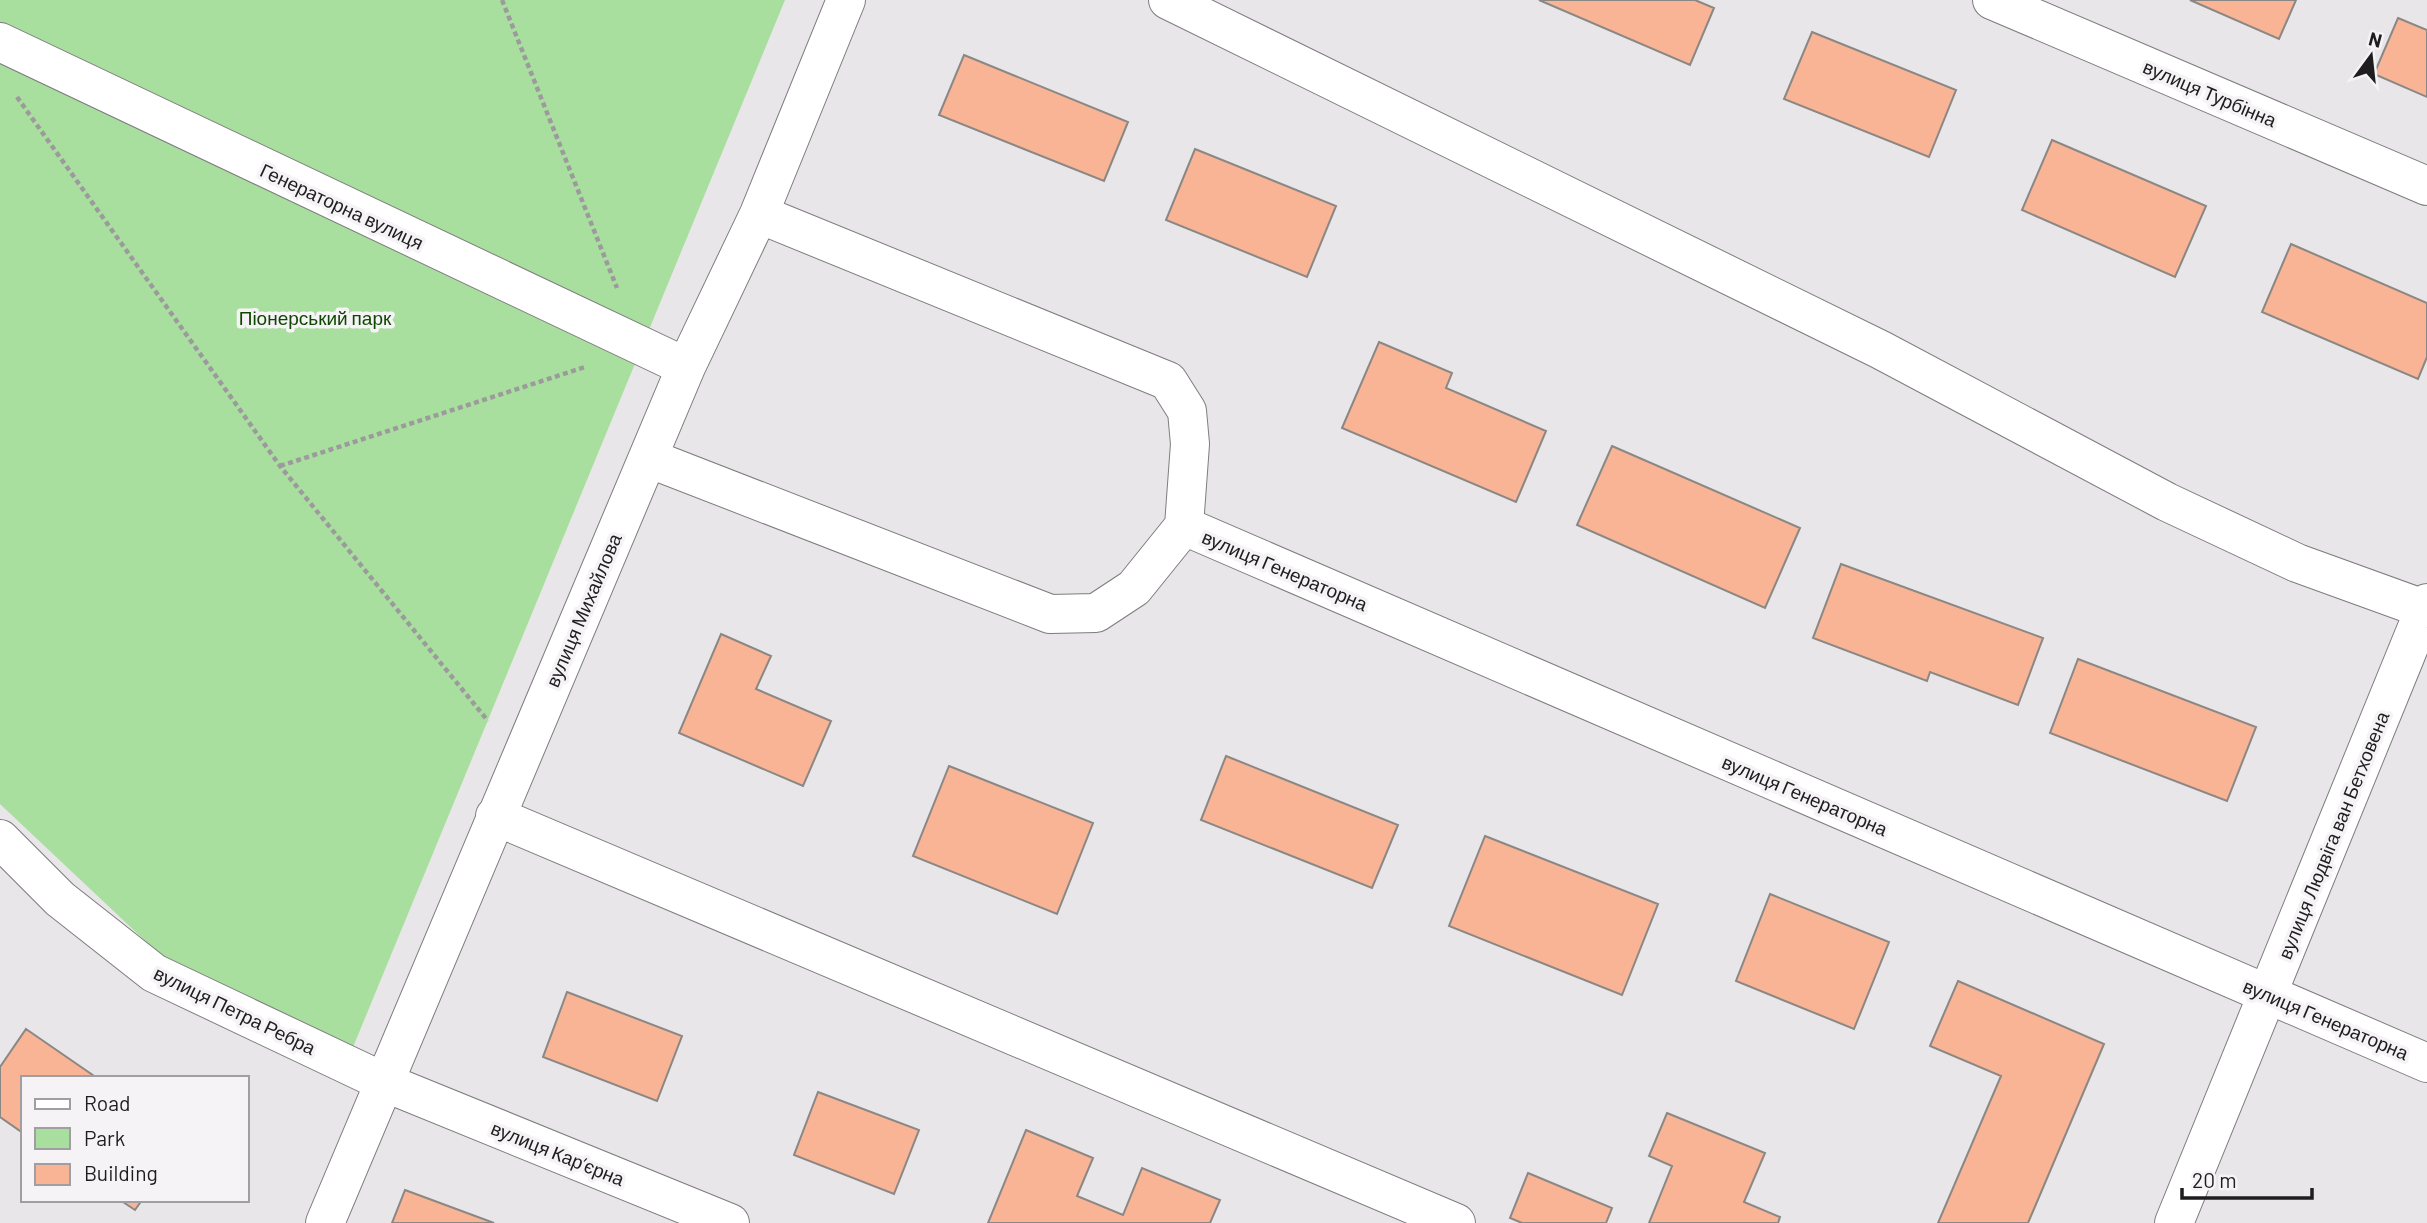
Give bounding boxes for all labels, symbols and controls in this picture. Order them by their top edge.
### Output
north arrow [2336,21,2406,91]
text: N [2366,26,2385,52]
street label: вулиця Турбінна [2140,55,2280,132]
street label: Генераторна вулиця [257,158,427,254]
park label: Піонерський парк [239,306,392,329]
street label: вулиця Генераторна [1199,525,1372,615]
street label: вулиця Михайлова [540,529,626,690]
street label: вулиця Людвіга ван Бетховена [2273,707,2393,962]
street label: вулиця Генераторна [1719,750,1892,840]
street label: вулиця Петра Ребра [150,961,320,1059]
street label: вулиця Генераторна [2240,974,2413,1064]
legend [21,1076,248,1202]
text: Road [84,1090,130,1115]
street label: вулиця Кар’єрна [488,1116,628,1190]
text: Park [84,1125,125,1150]
scale bar [2182,1156,2312,1200]
text: Building [84,1160,158,1185]
text: 20 m [2192,1167,2237,1192]

